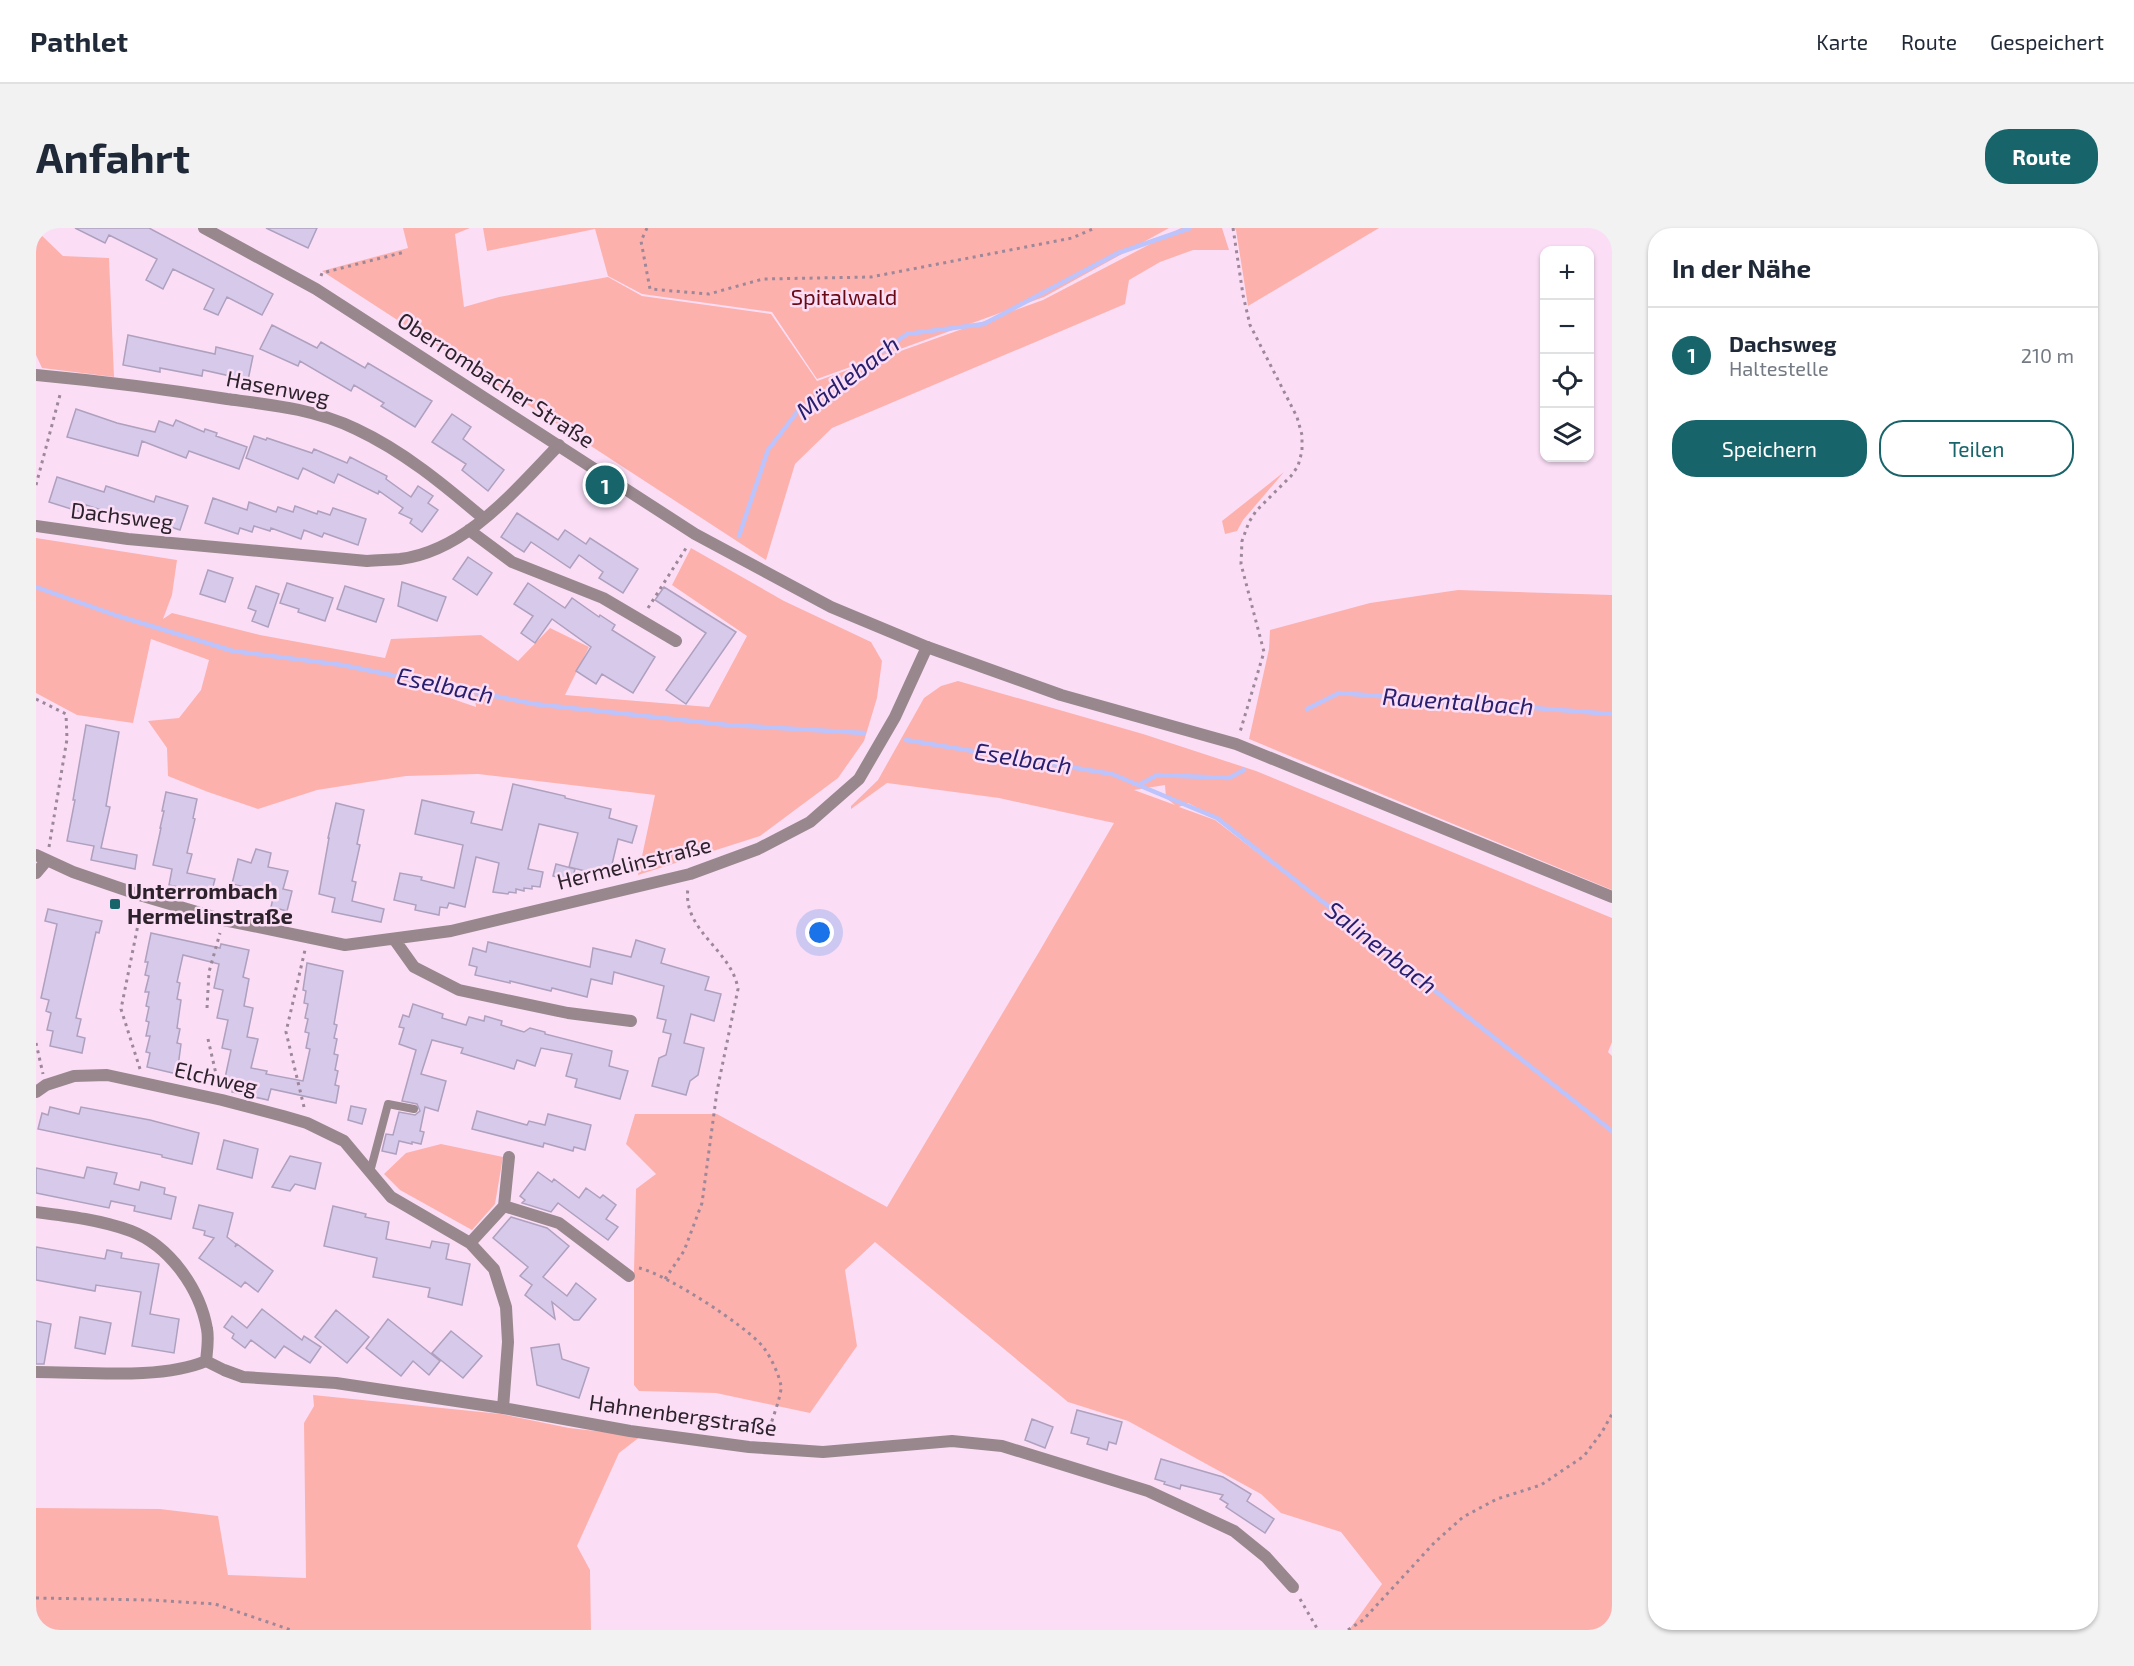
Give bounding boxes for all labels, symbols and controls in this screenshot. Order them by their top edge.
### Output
text: Pathlet [30,24,128,58]
text: Karte [1816,29,1868,54]
text: Route [1901,29,1957,54]
text: Gespeichert [1990,29,2104,54]
button: Route [1985,129,2098,184]
text: Anfahrt [36,131,190,181]
map controls [1540,246,1594,462]
button: + [1540,246,1594,300]
text: In der Nähe [1672,252,1811,283]
park label: Spitalwald [791,283,897,309]
button: − [1540,300,1594,354]
street label: Oberrombacher Straße [393,306,600,453]
water label: Mädlebach [790,329,904,425]
text: Dachsweg [1729,330,1836,356]
text: 1 [1687,343,1696,367]
text: 210 m [2021,343,2074,367]
button: locate [1540,354,1594,408]
text: Haltestelle [1729,356,1829,380]
street label: Hasenweg [224,364,332,410]
button: layers [1540,408,1594,462]
button: Speichern [1672,420,1867,477]
button: Teilen [1879,420,2074,477]
pin: 1 [586,462,624,508]
street label: Dachsweg [69,496,175,534]
water label: Eselbach [394,660,496,709]
water label: Rauentalbach [1381,681,1535,720]
water label: Eselbach [972,735,1074,780]
street label: Hermelinstraße [554,830,714,894]
place label: Unterrombach Hermelinstraße [127,877,293,928]
water label: Salinenbach [1320,894,1444,999]
marker: Unterrombach Hermelinstraße [108,897,122,911]
your location [805,918,834,947]
street label: Elchweg [172,1055,260,1099]
street label: Hahnenbergstraße [588,1388,779,1440]

